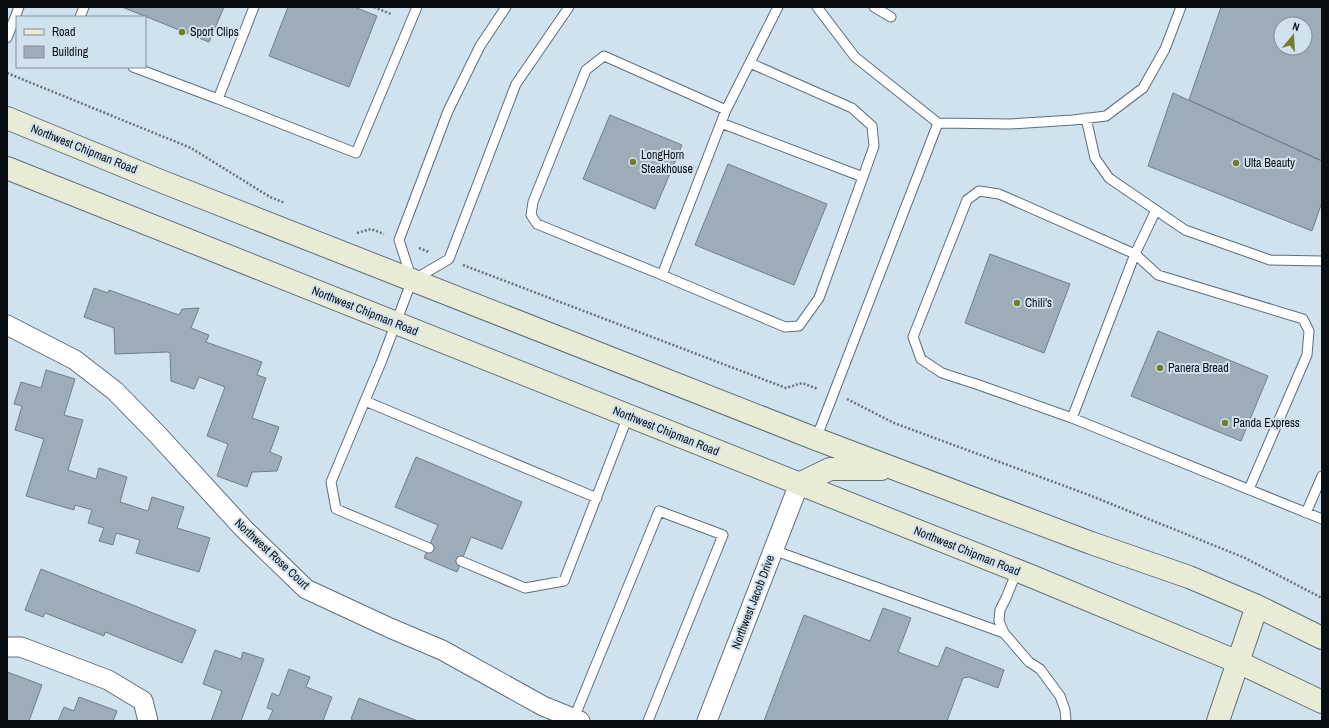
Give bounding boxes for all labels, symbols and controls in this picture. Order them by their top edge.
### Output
legend [16,16,146,68]
north arrow [1273,16,1313,56]
text: N [1291,19,1301,34]
text: Road [52,24,76,40]
place label: Sport Clips [190,24,239,40]
marker: Sport Clips [177,27,187,37]
text: Building [52,44,89,60]
street label: Northwest Chipman Road [29,120,139,178]
place label: LongHorn Steakhouse [641,147,693,177]
place label: Ulta Beauty [1244,155,1295,171]
marker: LongHorn Steakhouse [628,157,638,167]
marker: Ulta Beauty [1231,158,1241,168]
street label: Northwest Chipman Road [310,282,420,340]
place label: Chili's [1025,295,1052,311]
marker: Chili's [1012,298,1022,308]
place label: Panera Bread [1168,360,1229,376]
marker: Panera Bread [1155,363,1165,373]
street label: Northwest Chipman Road [611,402,721,460]
place label: Panda Express [1233,415,1300,431]
marker: Panda Express [1220,418,1230,428]
street label: Northwest Rose Court [231,515,313,593]
street label: Northwest Chipman Road [912,522,1022,580]
street label: Northwest Jacob Drive [728,553,778,651]

